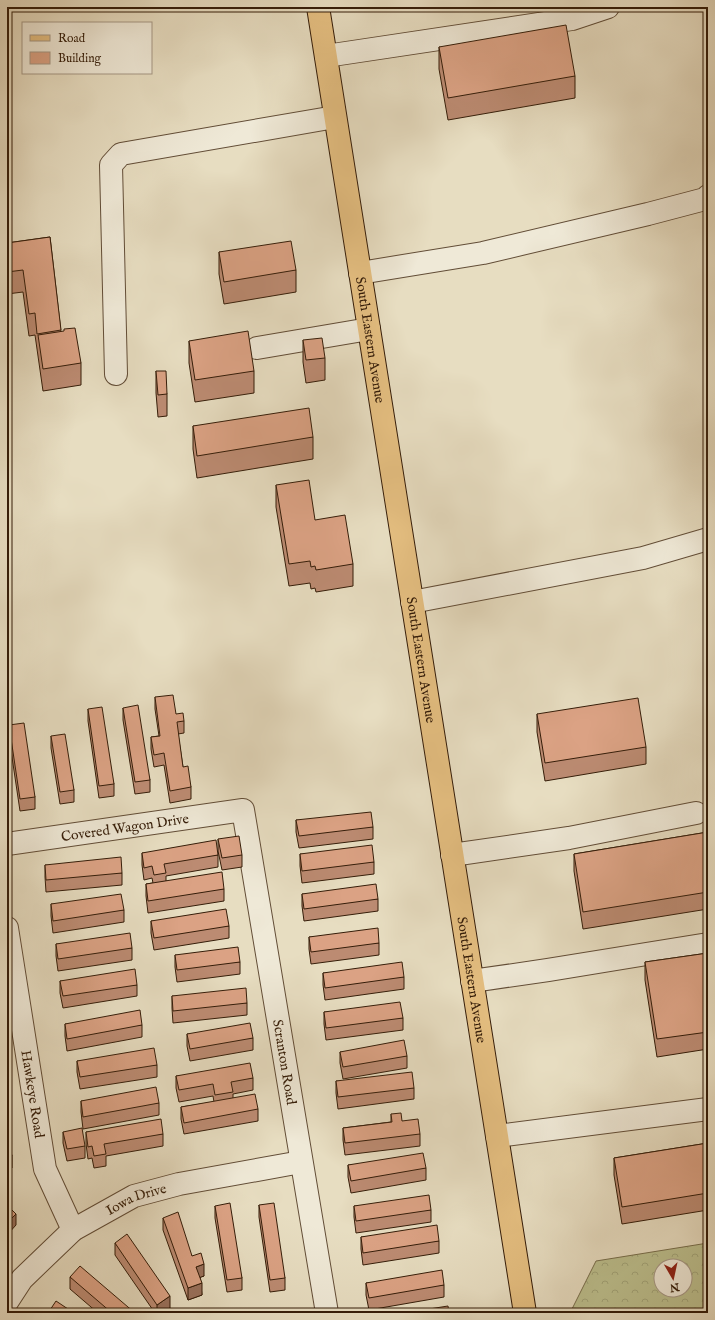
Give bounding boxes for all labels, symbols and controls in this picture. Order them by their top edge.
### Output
legend [22,22,152,74]
text: Road [58,31,86,46]
text: Building [58,51,102,66]
street label: South Eastern Avenue [351,276,389,405]
street label: South Eastern Avenue [402,596,439,725]
street label: Covered Wagon Drive [60,810,191,846]
street label: South Eastern Avenue [452,916,490,1045]
street label: Scranton Road [268,1018,300,1107]
street label: Hawkeye Road [16,1049,48,1140]
street label: Iowa Drive [103,1180,169,1220]
north arrow [653,1258,693,1298]
text: N [668,1279,681,1295]

